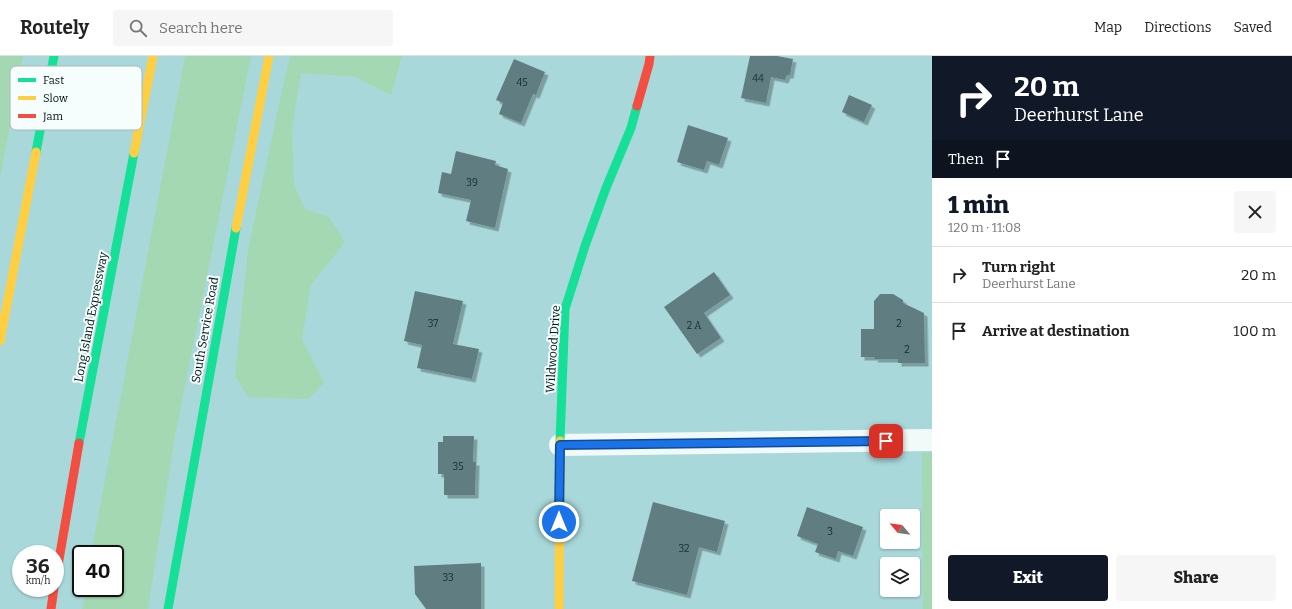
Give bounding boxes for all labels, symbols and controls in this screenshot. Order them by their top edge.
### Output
search box [113,10,393,46]
text: Routely [20,16,89,39]
icon: search [127,17,149,39]
text: Search here [159,19,242,37]
text: Map [1094,19,1122,36]
text: Directions [1144,19,1212,36]
text: Saved [1234,19,1272,36]
legend [10,66,142,130]
text: 20 m [1014,70,1079,103]
icon: right [948,72,1000,124]
house number: 44 [752,73,764,85]
text: Fast [43,74,64,87]
house number: 45 [516,77,528,89]
text: Slow [43,92,68,105]
text: Deerhurst Lane [1014,104,1144,126]
text: Jam [42,110,63,123]
icon: arrive [992,148,1014,170]
text: Then [948,150,984,168]
house number: 39 [466,177,478,189]
text: 1 min [948,191,1009,219]
button: close [1234,191,1276,233]
text: 120 m · 11:08 [948,220,1021,235]
street label: Long Island Expressway [72,250,111,383]
text: Turn right [982,258,1055,276]
icon: right [948,264,970,286]
text: 20 m [1241,266,1276,284]
street label: South Service Road [189,276,221,384]
text: Deerhurst Lane [982,276,1076,291]
street label: Wildwood Drive [543,305,563,393]
house number: 37 [428,318,438,330]
house number: 2 [896,318,902,330]
house number: 2 A [687,320,702,332]
icon: arrive [948,320,970,342]
text: Arrive at destination [982,322,1129,340]
text: 100 m [1233,322,1276,340]
house number: 2 [904,344,910,356]
pin [869,424,903,458]
icon: arrive [875,430,897,452]
house number: 35 [452,461,464,473]
position arrow [538,501,580,543]
north arrow [880,509,920,549]
map controls [880,509,920,597]
house number: 3 [827,526,833,538]
house number: 32 [678,543,690,555]
speed limit sign: 40 [72,545,124,597]
text: 36 [26,554,50,578]
button: Exit [948,555,1108,601]
button: Share [1116,555,1276,601]
button: layers [880,557,920,597]
house number: 33 [442,572,454,584]
text: km/h [26,575,50,587]

